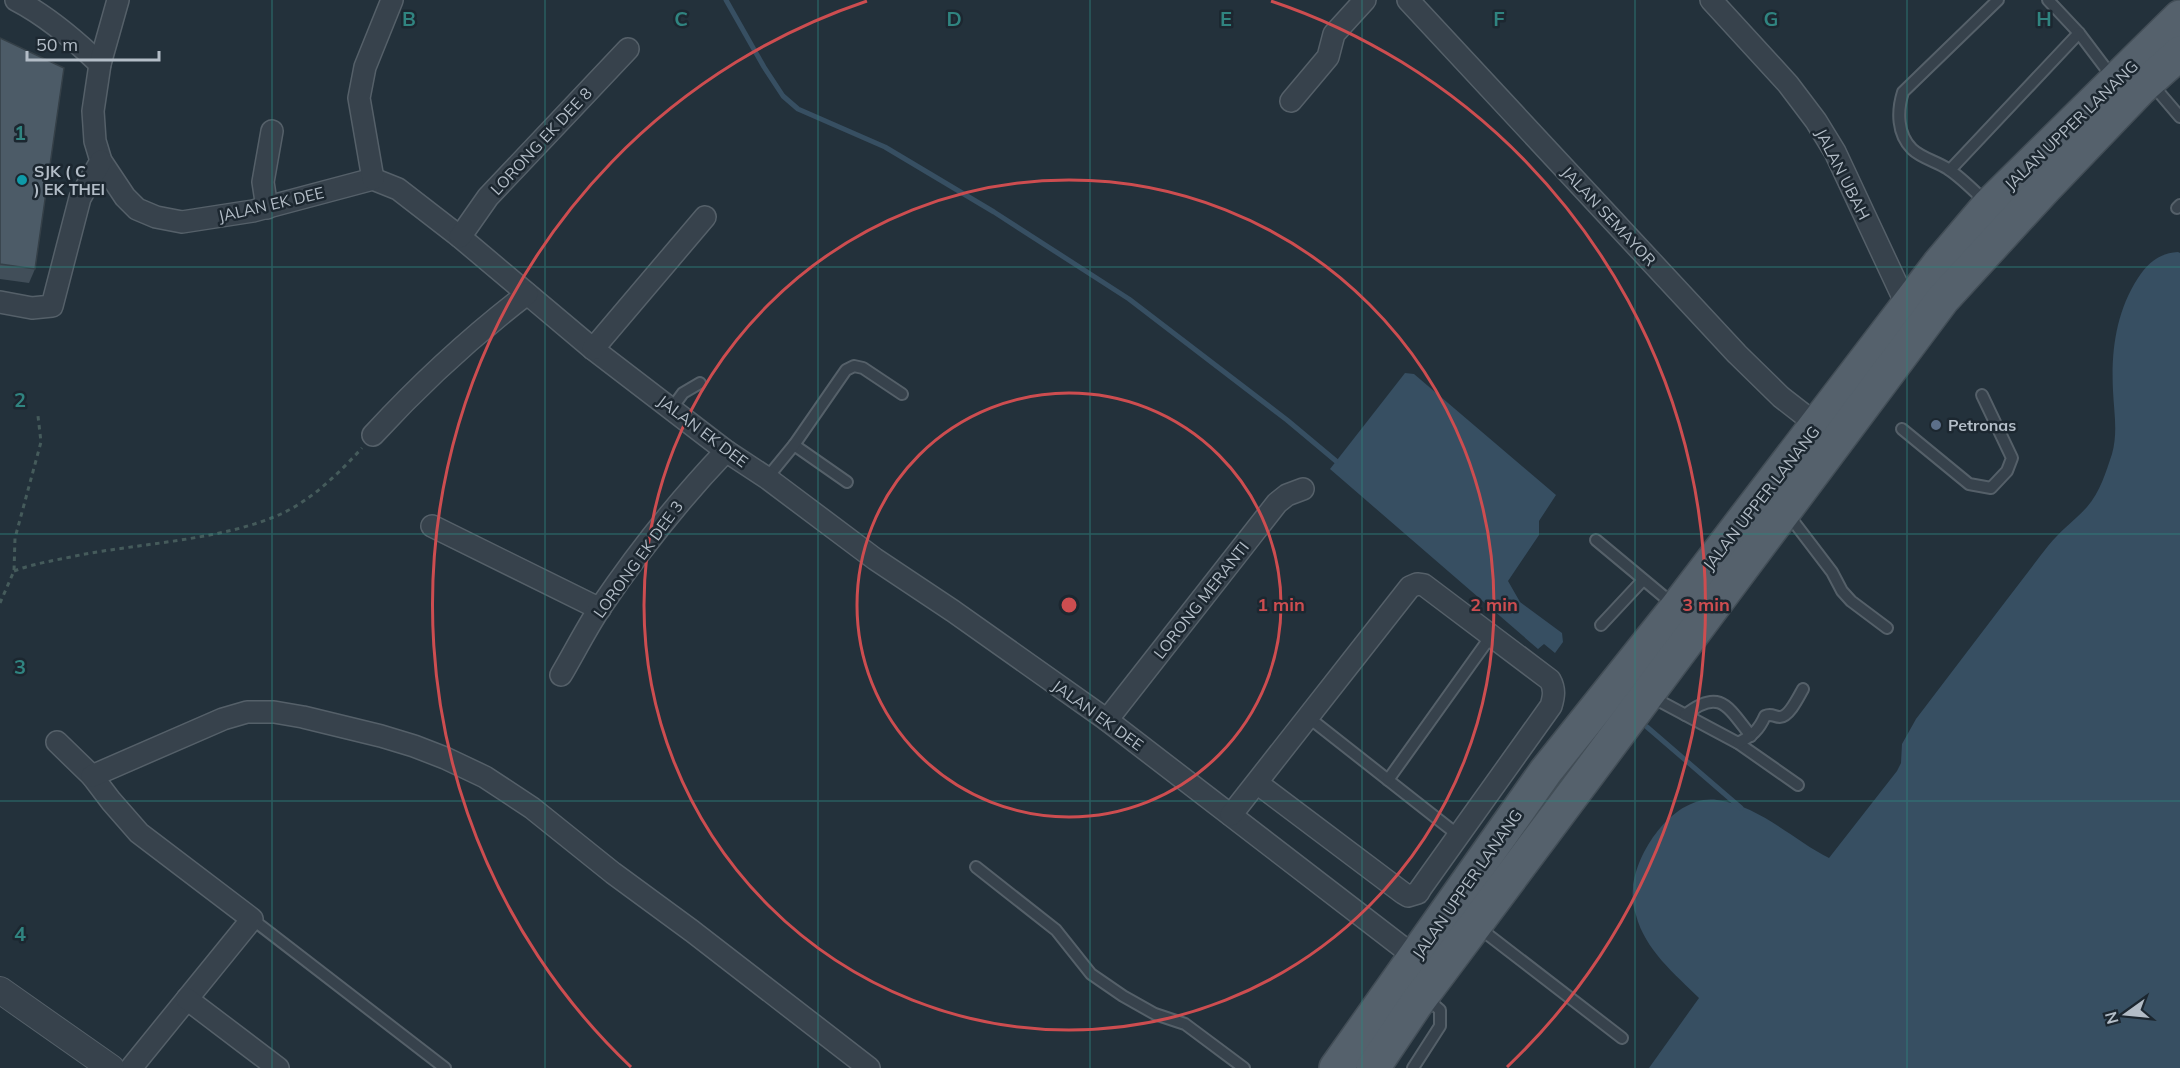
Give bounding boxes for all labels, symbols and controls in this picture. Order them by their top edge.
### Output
text: B [402,6,416,31]
text: C [674,6,688,31]
text: D [946,6,962,31]
text: E [1220,6,1232,31]
text: F [1493,6,1505,31]
text: G [1764,6,1778,31]
text: H [2036,6,2052,31]
scale bar [27,24,159,62]
text: 50 m [36,33,78,56]
street label: JALAN UPPER LANANG [2000,56,2142,194]
street label: LORONG EK DEE 8 [486,83,596,199]
text: 1 [14,120,26,145]
street label: JALAN UBAH [1811,125,1875,223]
place label: SJK ( C ) EK THEI [34,161,105,199]
street label: JALAN SEMAYOR [1558,162,1660,270]
marker: SJK ( C ) EK THEI [15,173,29,187]
street label: JALAN EK DEE [216,182,326,226]
text: 2 [14,387,26,412]
street label: JALAN EK DEE [654,391,752,471]
place label: Petronas [1948,415,2016,435]
marker: Petronas [1929,418,1943,432]
street label: JALAN UPPER LANANG [1698,422,1824,574]
street label: LORONG EK DEE 3 [589,497,687,621]
street label: LORONG MERANTI [1149,537,1253,663]
text: 1 min [1257,593,1305,616]
text: 2 min [1470,593,1518,616]
text: 3 min [1682,593,1730,616]
centre of rings [1059,595,1079,615]
text: 3 [14,654,26,679]
street label: JALAN EK DEE [1049,675,1147,755]
street label: JALAN UPPER LANANG [1408,805,1526,963]
text: 4 [14,921,26,946]
north arrow [2096,984,2156,1044]
text: N [2100,1009,2123,1026]

